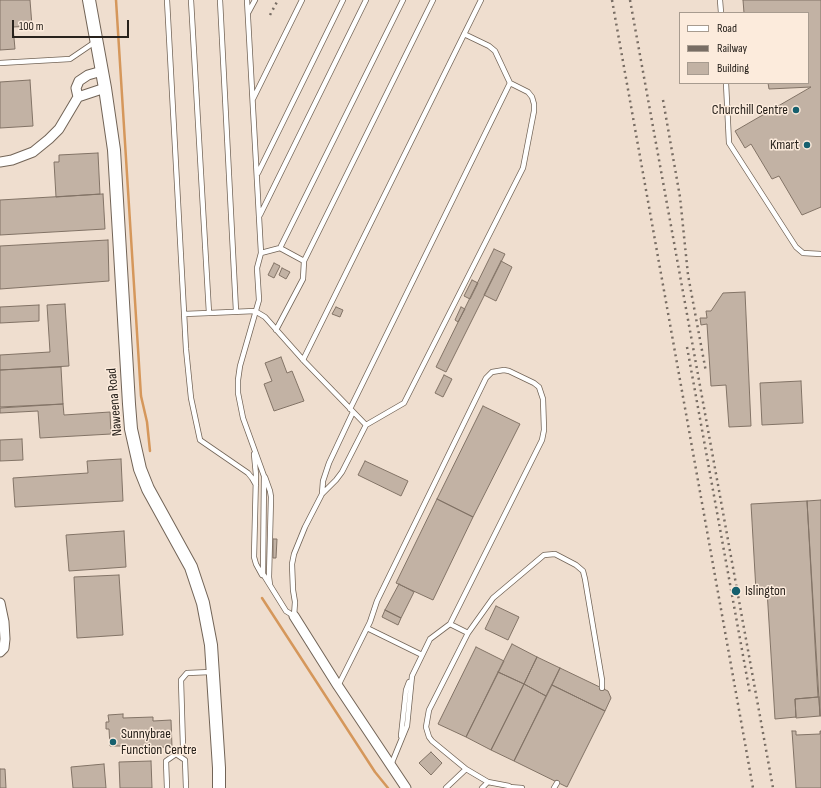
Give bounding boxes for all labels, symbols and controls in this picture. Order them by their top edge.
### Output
scale bar [14,12,131,38]
legend [679,12,809,84]
text: 100 m [19,19,44,34]
text: Road [717,21,737,36]
text: Railway [717,41,747,56]
text: Building [717,61,749,76]
place label: Churchill Centre [712,102,788,118]
marker: Churchill Centre [791,105,801,115]
place label: Kmart [770,137,799,153]
marker: Kmart [802,140,812,150]
street label: Naweena Road [104,367,126,437]
place label: Islington [745,583,786,599]
marker: Islington [730,585,742,597]
place label: Sunnybrae Function Centre [121,726,197,758]
marker: Sunnybrae Function Centre [108,737,118,747]

